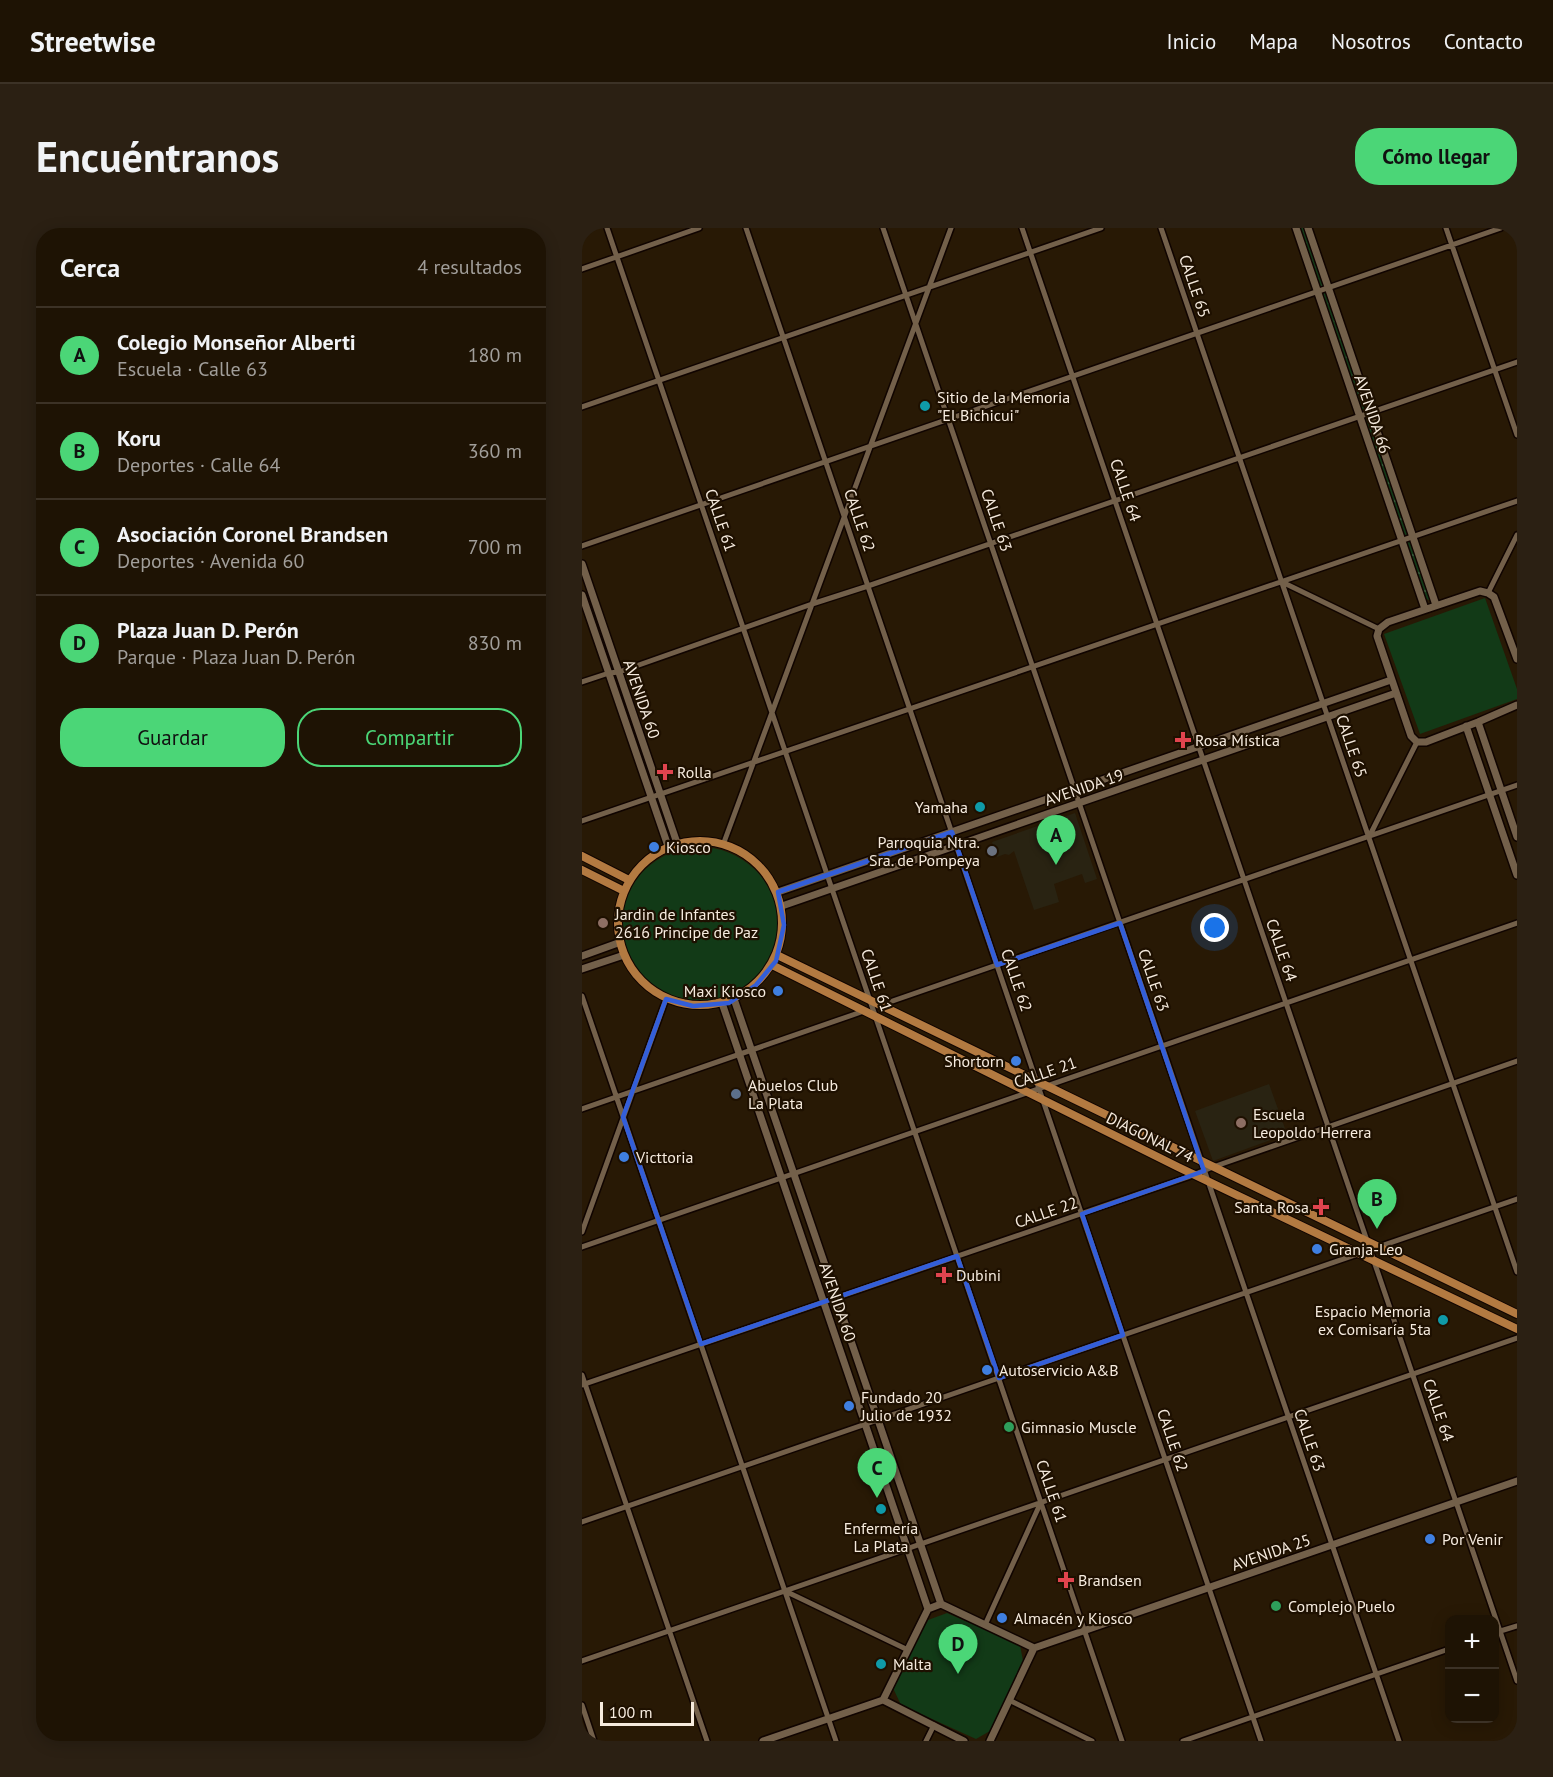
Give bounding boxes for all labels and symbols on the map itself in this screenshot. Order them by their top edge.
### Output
street label: CALLE 65 [1175,252,1215,320]
street label: AVENIDA 66 [1350,372,1396,456]
place label: Sitio de la Memoria "El Bichicui" [937,387,1070,425]
marker: Sitio de la Memoria "El Bichicui" [918,399,932,413]
street label: CALLE 64 [1106,456,1146,524]
street label: CALLE 61 [701,486,741,554]
street label: CALLE 62 [840,486,880,554]
street label: CALLE 63 [977,486,1017,554]
street label: AVENIDA 60 [619,657,665,741]
street label: CALLE 65 [1332,712,1372,780]
place label: Rosa Mística [1195,730,1280,750]
marker: Rosa Mística [1176,733,1190,747]
place label: Rolla [677,762,712,782]
street label: AVENIDA 19 [1042,764,1126,810]
marker: Rolla [658,765,672,779]
place label: Yamaha [915,797,968,817]
marker: Yamaha [973,800,987,814]
pin: A [1036,816,1076,865]
place label: Parroquia Ntra. Sra. de Pompeya [869,832,980,870]
place label: Kiosco [666,837,711,857]
marker: Kiosco [647,840,661,854]
marker: Parroquia Ntra. Sra. de Pompeya [985,844,999,858]
place label: Jardin de Infantes 2616 Principe de Paz [614,904,758,942]
your location [1200,913,1229,942]
marker: Jardin de Infantes 2616 Principe de Paz [596,916,610,930]
street label: CALLE 64 [1262,916,1302,984]
street label: CALLE 61 [857,946,897,1014]
street label: CALLE 62 [997,946,1037,1014]
street label: CALLE 63 [1134,946,1174,1014]
place label: Maxi Kiosco [684,981,766,1001]
marker: Maxi Kiosco [771,984,785,998]
place label: Shortorn [944,1051,1004,1071]
street label: CALLE 21 [1011,1052,1079,1092]
marker: Shortorn [1009,1054,1023,1068]
place label: Abuelos Club La Plata [748,1075,838,1113]
marker: Abuelos Club La Plata [729,1087,743,1101]
place label: Escuela Leopoldo Herrera [1253,1104,1371,1142]
street label: DIAGONAL 74 [1103,1107,1197,1167]
marker: Escuela Leopoldo Herrera [1234,1116,1248,1130]
place label: Victtoria [635,1147,694,1167]
marker: Victtoria [617,1150,631,1164]
pin: B [1358,1180,1396,1229]
street label: CALLE 22 [1012,1192,1080,1232]
place label: Santa Rosa [1234,1197,1309,1217]
marker: Santa Rosa [1314,1200,1328,1214]
place label: Granja-Leo [1329,1239,1403,1259]
marker: Granja-Leo [1310,1242,1324,1256]
street label: AVENIDA 60 [815,1260,861,1344]
place label: Dubini [956,1265,1001,1285]
marker: Dubini [937,1268,951,1282]
place label: Espacio Memoria ex Comisaría 5ta [1315,1301,1431,1339]
marker: Espacio Memoria ex Comisaría 5ta [1436,1313,1450,1327]
place label: Autoservicio A&B [999,1360,1119,1380]
marker: Autoservicio A&B [980,1363,994,1377]
street label: CALLE 64 [1419,1376,1459,1444]
place label: Fundado 20 Julio de 1932 [860,1387,952,1425]
marker: Fundado 20 Julio de 1932 [842,1399,856,1413]
street label: CALLE 62 [1153,1406,1193,1474]
street label: CALLE 63 [1290,1406,1330,1474]
place label: Gimnasio Muscle [1021,1417,1137,1437]
marker: Gimnasio Muscle [1002,1420,1016,1434]
pin: C [858,1448,896,1498]
street label: CALLE 61 [1032,1457,1072,1525]
marker: Enfermería La Plata [874,1502,888,1516]
place label: Enfermería La Plata [844,1518,918,1556]
street label: AVENIDA 25 [1229,1529,1313,1575]
place label: Por Venir [1442,1529,1504,1549]
marker: Por Venir [1423,1532,1437,1546]
place label: Brandsen [1078,1570,1142,1590]
marker: Brandsen [1059,1573,1073,1587]
place label: Complejo Puelo [1288,1596,1395,1616]
marker: Complejo Puelo [1269,1599,1283,1613]
place label: Almacén y Kiosco [1014,1608,1133,1628]
marker: Almacén y Kiosco [995,1611,1009,1625]
pin: D [938,1624,977,1674]
place label: Malta [893,1654,932,1674]
marker: Malta [874,1657,888,1671]
scale bar [600,1699,694,1726]

